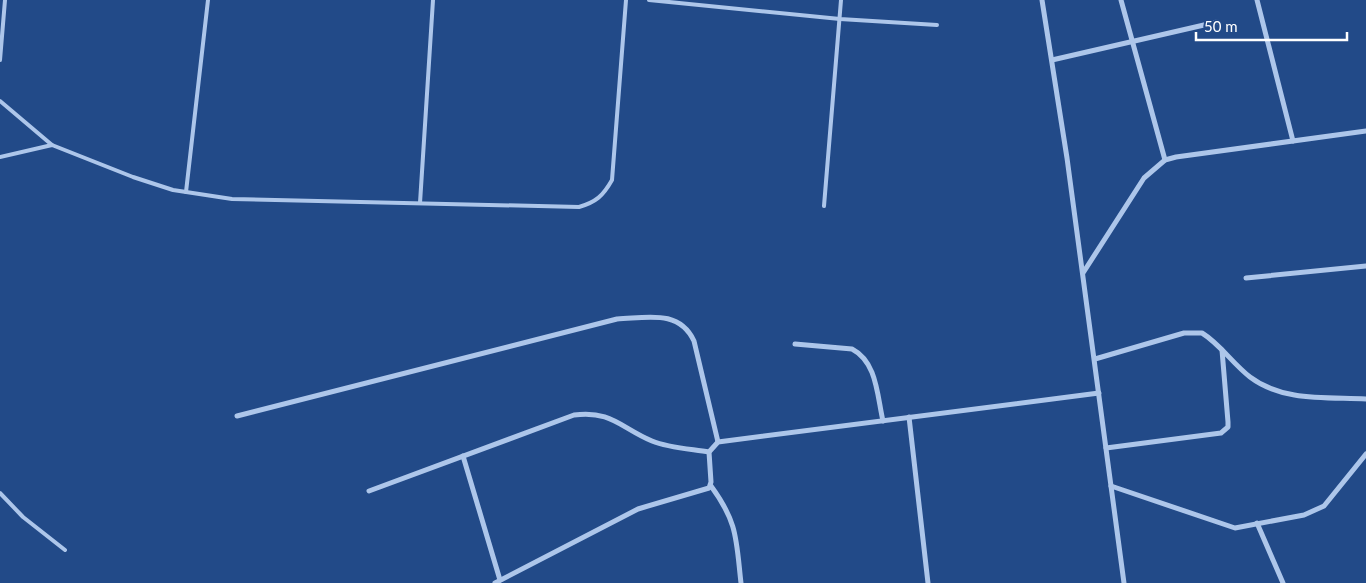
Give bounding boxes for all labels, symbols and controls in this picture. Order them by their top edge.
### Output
scale bar [1196,10,1347,42]
text: 50 m [1204,17,1238,35]

